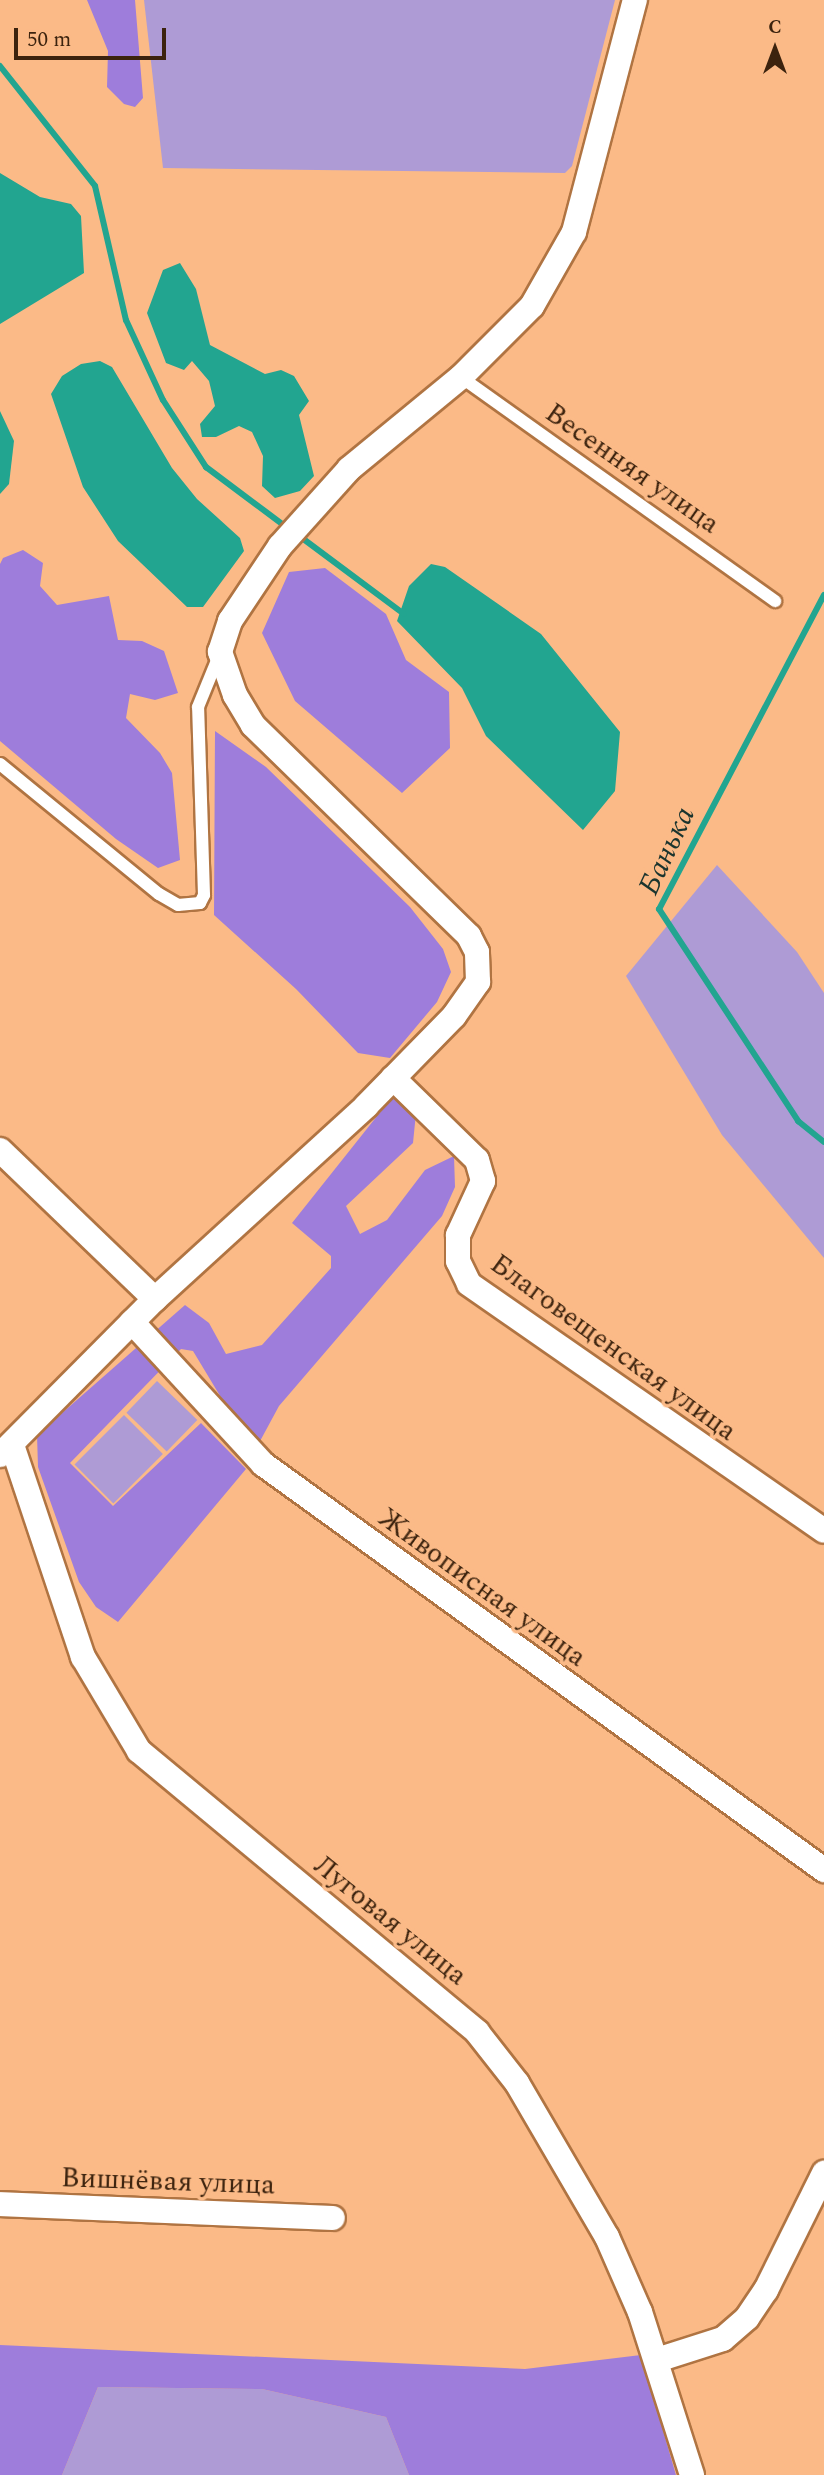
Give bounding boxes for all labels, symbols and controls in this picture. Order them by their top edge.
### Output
text: С [768,13,782,42]
scale bar [18,14,170,58]
north arrow [740,14,810,84]
text: 50 m [27,24,71,56]
street label: Весенняя улица [538,397,726,541]
water label: Банька [631,801,703,901]
street label: Благовещенская улица [483,1247,743,1449]
street label: Живописная улица [372,1501,592,1675]
street label: Луговая улица [307,1849,473,1993]
street label: Вишнёвая улица [61,2161,275,2203]

